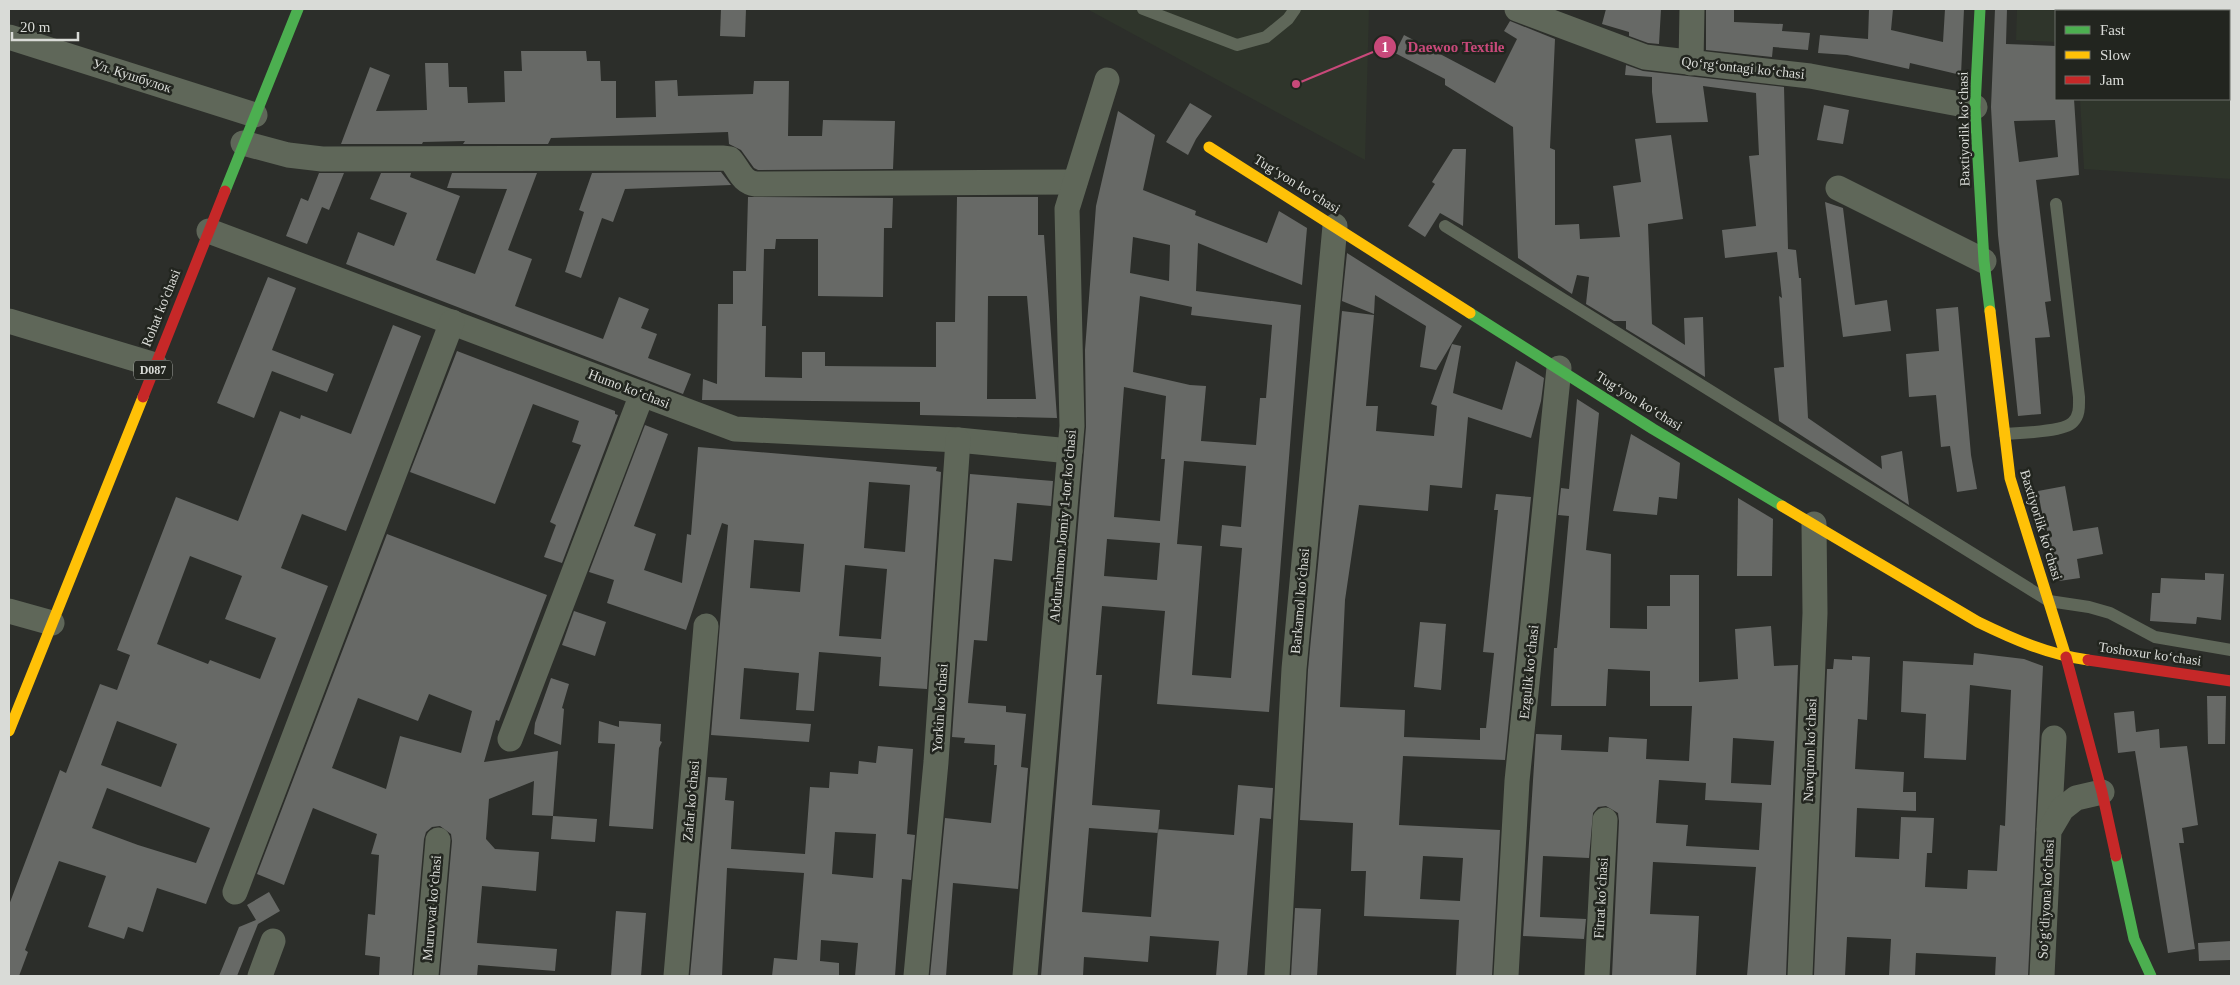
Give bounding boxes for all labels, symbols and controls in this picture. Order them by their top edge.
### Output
scale bar [12,10,79,42]
legend [2055,10,2230,100]
text: 20 m [20,19,51,35]
text: Fast [2100,22,2126,38]
callout: Daewoo Textile [1373,32,1515,62]
text: 1 [1381,39,1389,55]
text: Daewoo Textile [1407,39,1505,55]
text: Slow [2100,47,2131,63]
street label: Qo‘rg‘ontagi ko‘chasi [1681,54,1805,82]
street label: Ул. Кушбулок [91,56,174,96]
street label: Baxtiyorlik koʻchasi [1955,71,1972,186]
text: Jam [2100,72,2124,88]
street label: Tugʻyon koʻchasi [1251,151,1343,217]
street label: Rohat ko'chasi [139,267,183,349]
road number: D087 [134,360,172,380]
street label: Humo koʻchasi [586,367,672,411]
street label: Tugʻyon koʻchasi [1593,368,1685,434]
street label: Abdurahmon Jomiy 1-tor koʻchasi [1047,429,1079,623]
street label: Baxtiyorlik koʻchasi [2017,468,2065,582]
street label: Barkamol koʻchasi [1288,547,1312,655]
street label: Ezgulik koʻchasi [1517,624,1541,720]
street label: Toshoxur koʻchasi [2098,639,2202,669]
street label: Yorkin koʻchasi [929,663,951,753]
street label: Navqiron koʻchasi [1801,698,1819,802]
street label: Zafar koʻchasi [680,760,702,842]
street label: Soʻgʻdiyona koʻchasi [2035,839,2057,959]
street label: Muruvvat koʻchasi [420,854,444,962]
street label: Fitrat koʻchasi [1591,857,1611,939]

